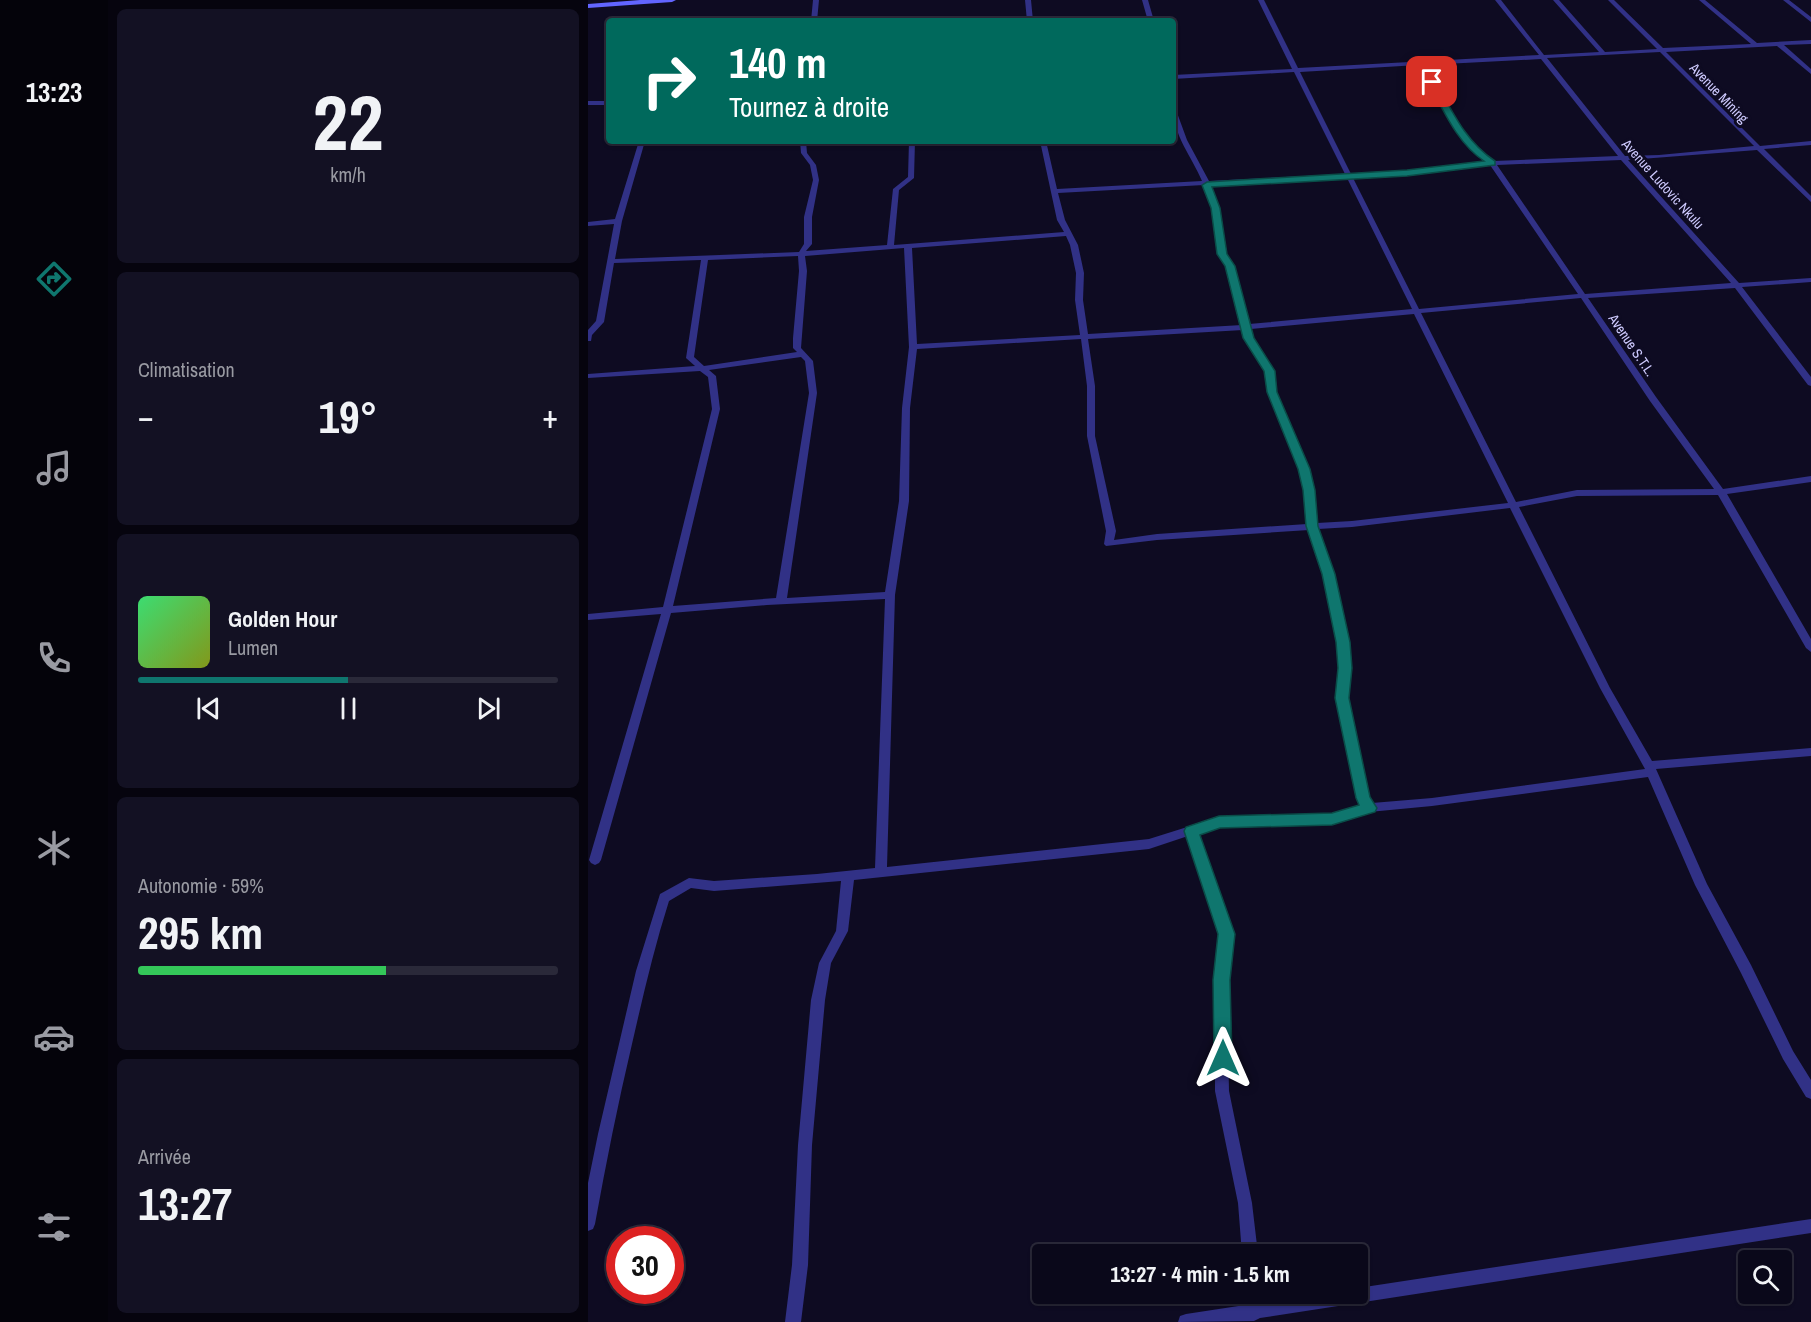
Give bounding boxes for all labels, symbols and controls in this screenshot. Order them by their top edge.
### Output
text: 140 m [729,35,827,91]
icon: right [630,42,708,120]
pin [1406,56,1457,107]
street label: Avenue Mining [1685,58,1753,127]
icon: arrive [1415,65,1448,98]
text: 22 [312,69,384,174]
text: 13:23 [26,74,82,110]
text: Tournez à droite [729,89,889,125]
street label: Avenue Ludovic Nkulu [1617,135,1708,233]
text: km/h [330,161,366,188]
icon: directions [33,258,75,300]
street label: Avenue S.T.L. [1604,310,1659,380]
text: Climatisation [138,356,235,383]
text: 19° [318,386,378,447]
text: − [138,394,154,438]
text: + [542,394,558,438]
icon: music [33,447,75,489]
text: Golden Hour [228,604,337,634]
text: Lumen [228,634,278,661]
icon: phone [33,637,75,679]
icon: previous [192,692,225,725]
icon: pause [332,692,365,725]
icon: next [472,692,505,725]
icon: climate [33,827,75,869]
text: Autonomie · 59% [138,872,264,899]
text: 295 km [138,902,263,963]
icon: car [33,1016,75,1058]
position arrow [1191,1026,1255,1090]
text: Arrivée [138,1143,191,1170]
text: 13:27 [138,1173,232,1234]
icon: filters [33,1206,75,1248]
speed limit sign: 30 [606,1226,684,1304]
map controls [1738,1250,1792,1304]
button: search [1738,1250,1792,1304]
text: 13:27 · 4 min · 1.5 km [1110,1259,1290,1289]

